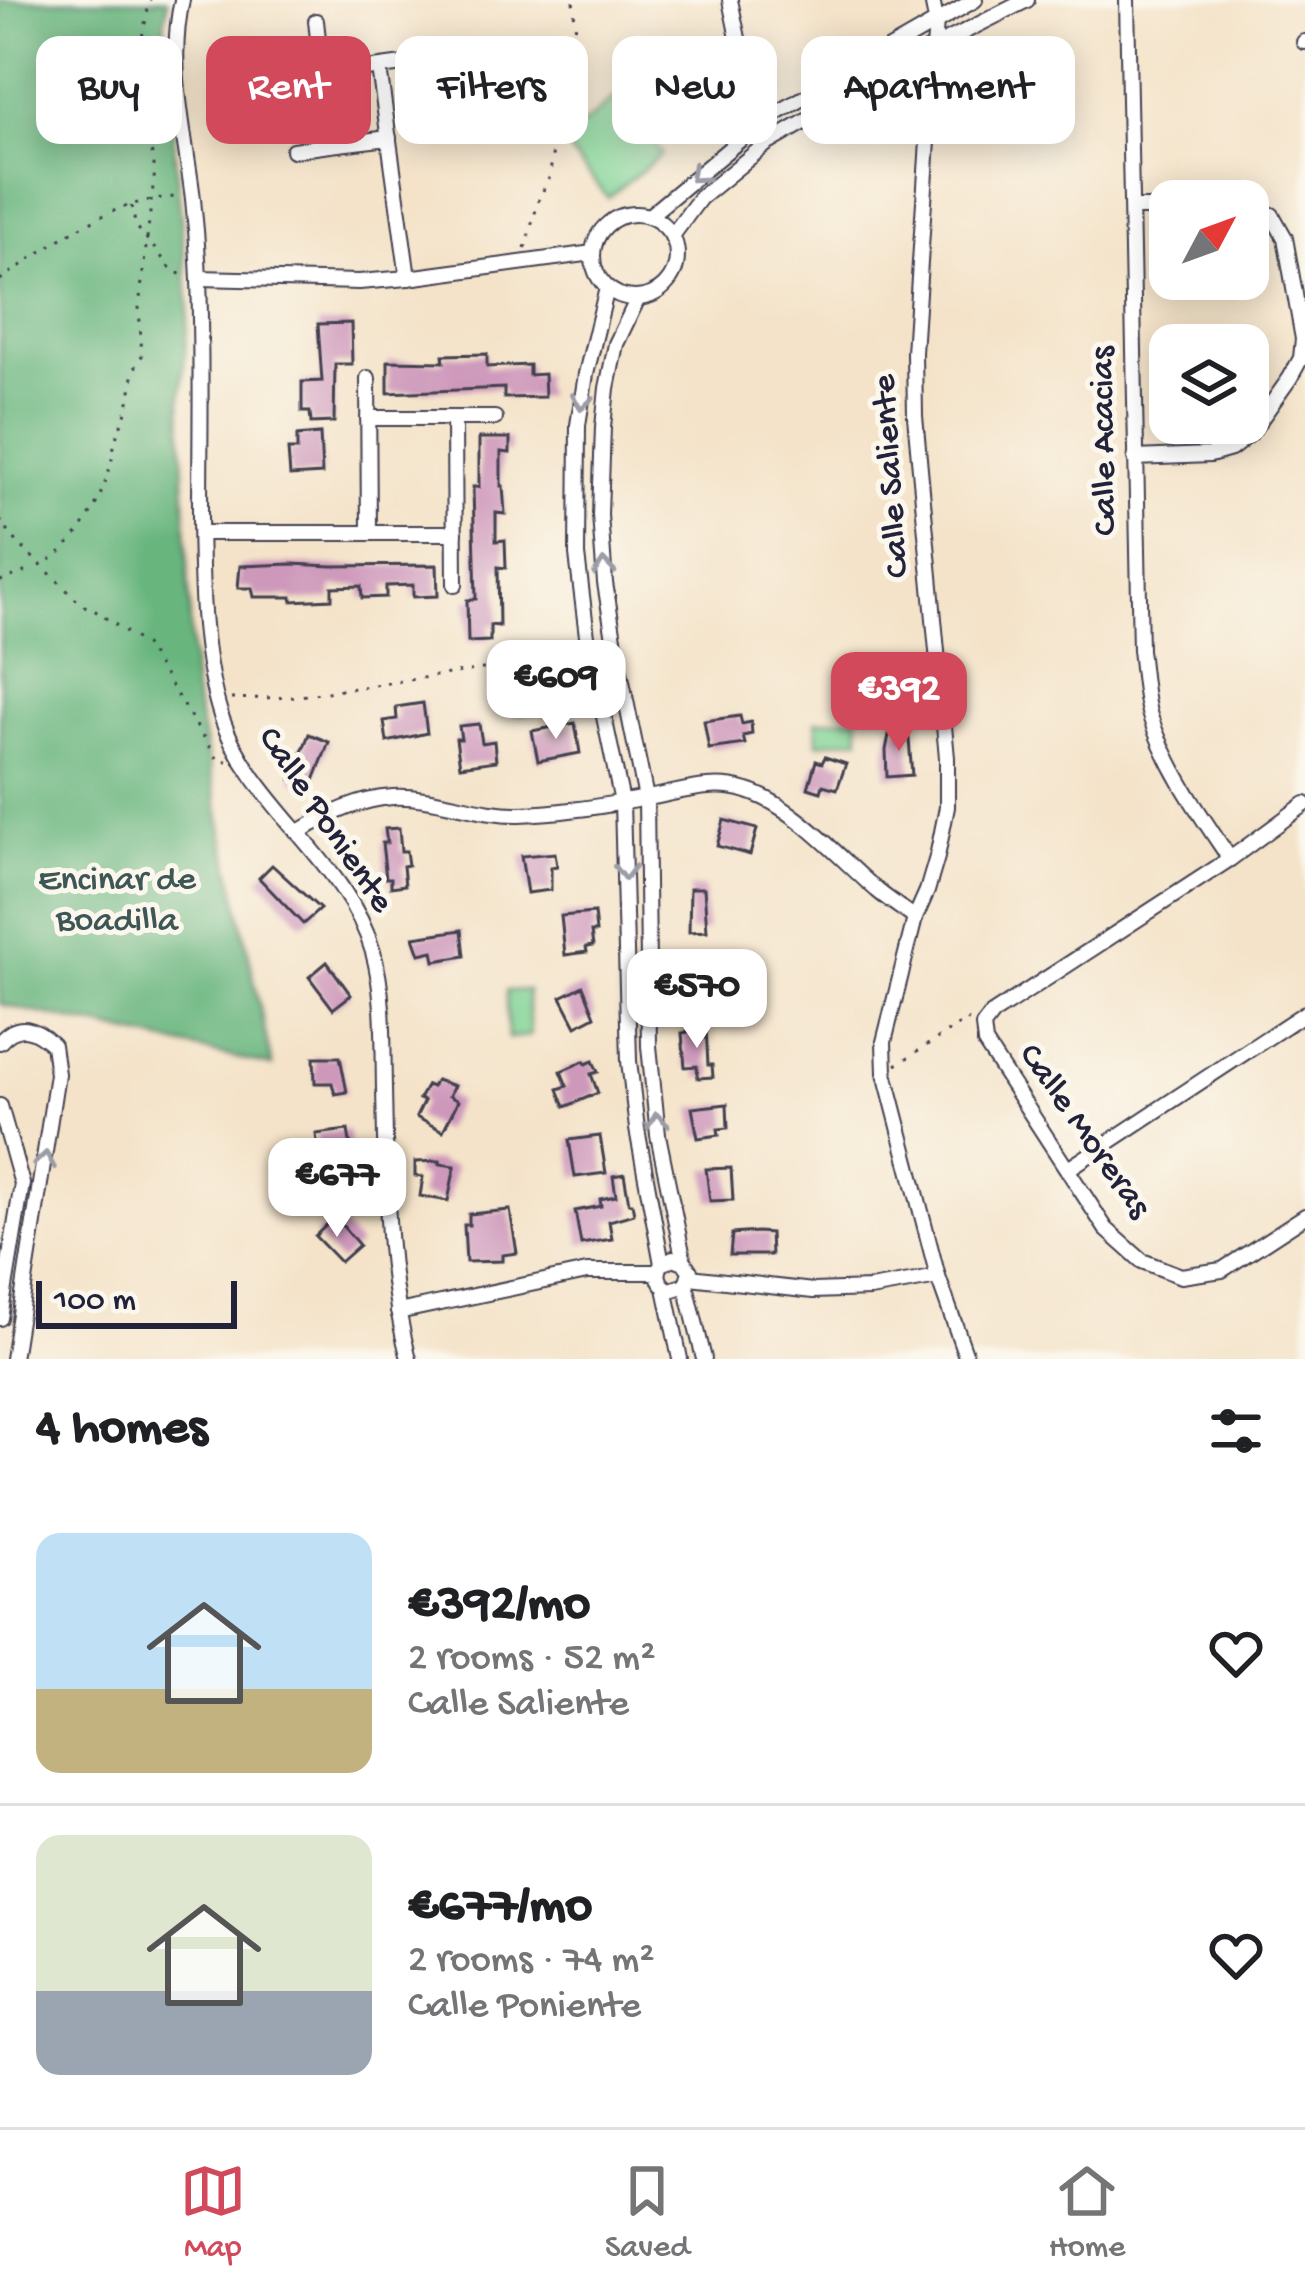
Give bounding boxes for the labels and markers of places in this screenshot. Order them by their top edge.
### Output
pin: €609 [485,640,627,742]
pin: €392 [828,652,970,754]
pin: €570 [626,949,768,1051]
pin: €677 [266,1138,408,1240]

